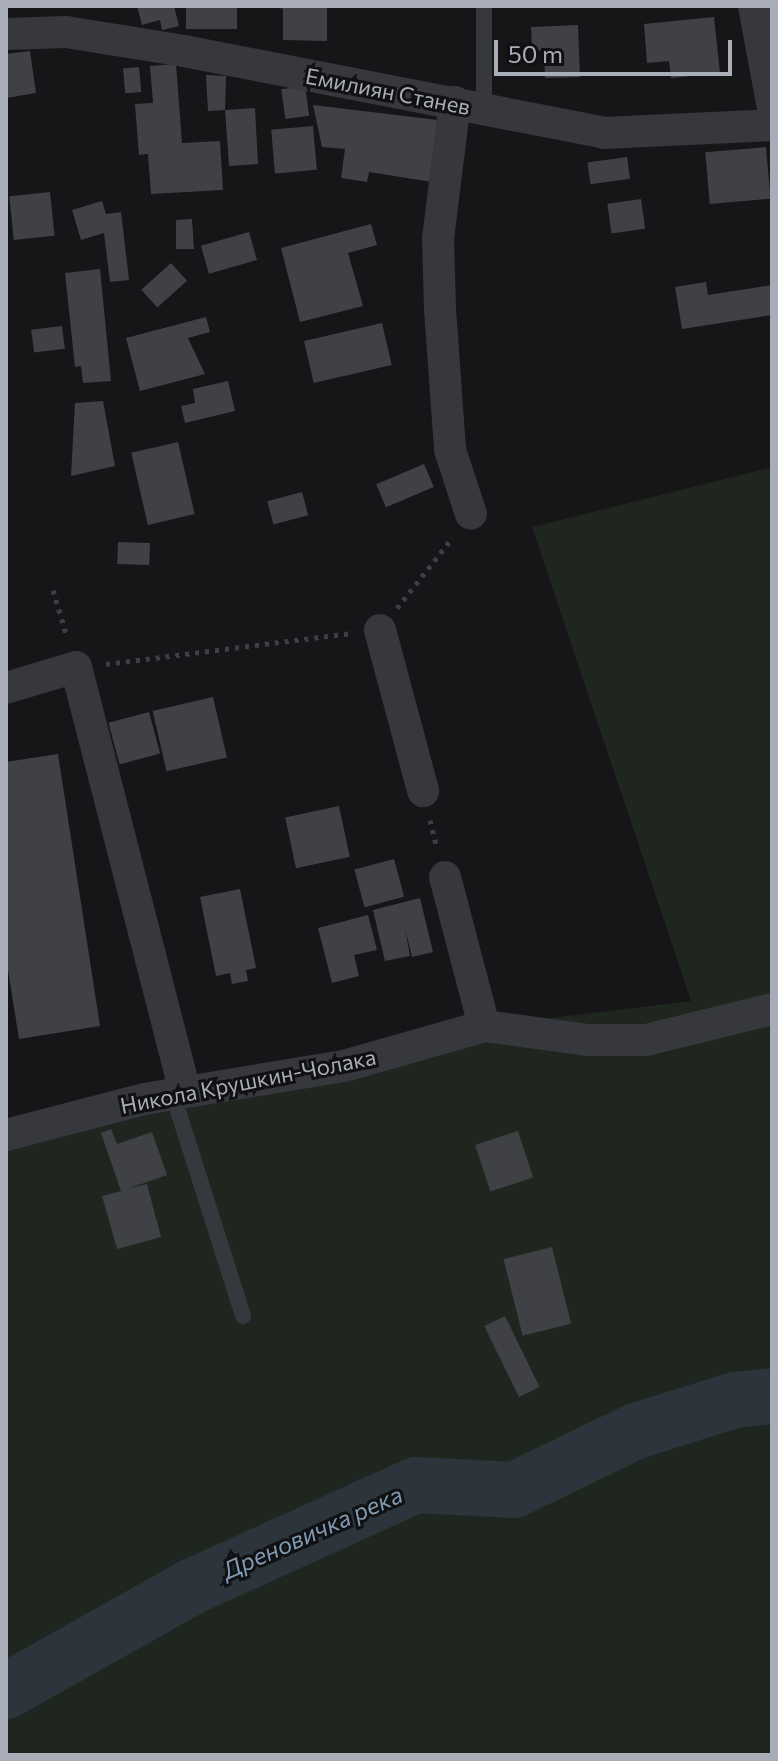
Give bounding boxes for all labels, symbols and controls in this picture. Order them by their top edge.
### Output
scale bar [498,24,736,74]
text: 50 m [508,39,563,68]
street label: Емилиян Станев [303,62,473,120]
street label: Никола Крушкин-Чолака [118,1043,378,1119]
water label: Дреновичка река [217,1479,407,1585]

